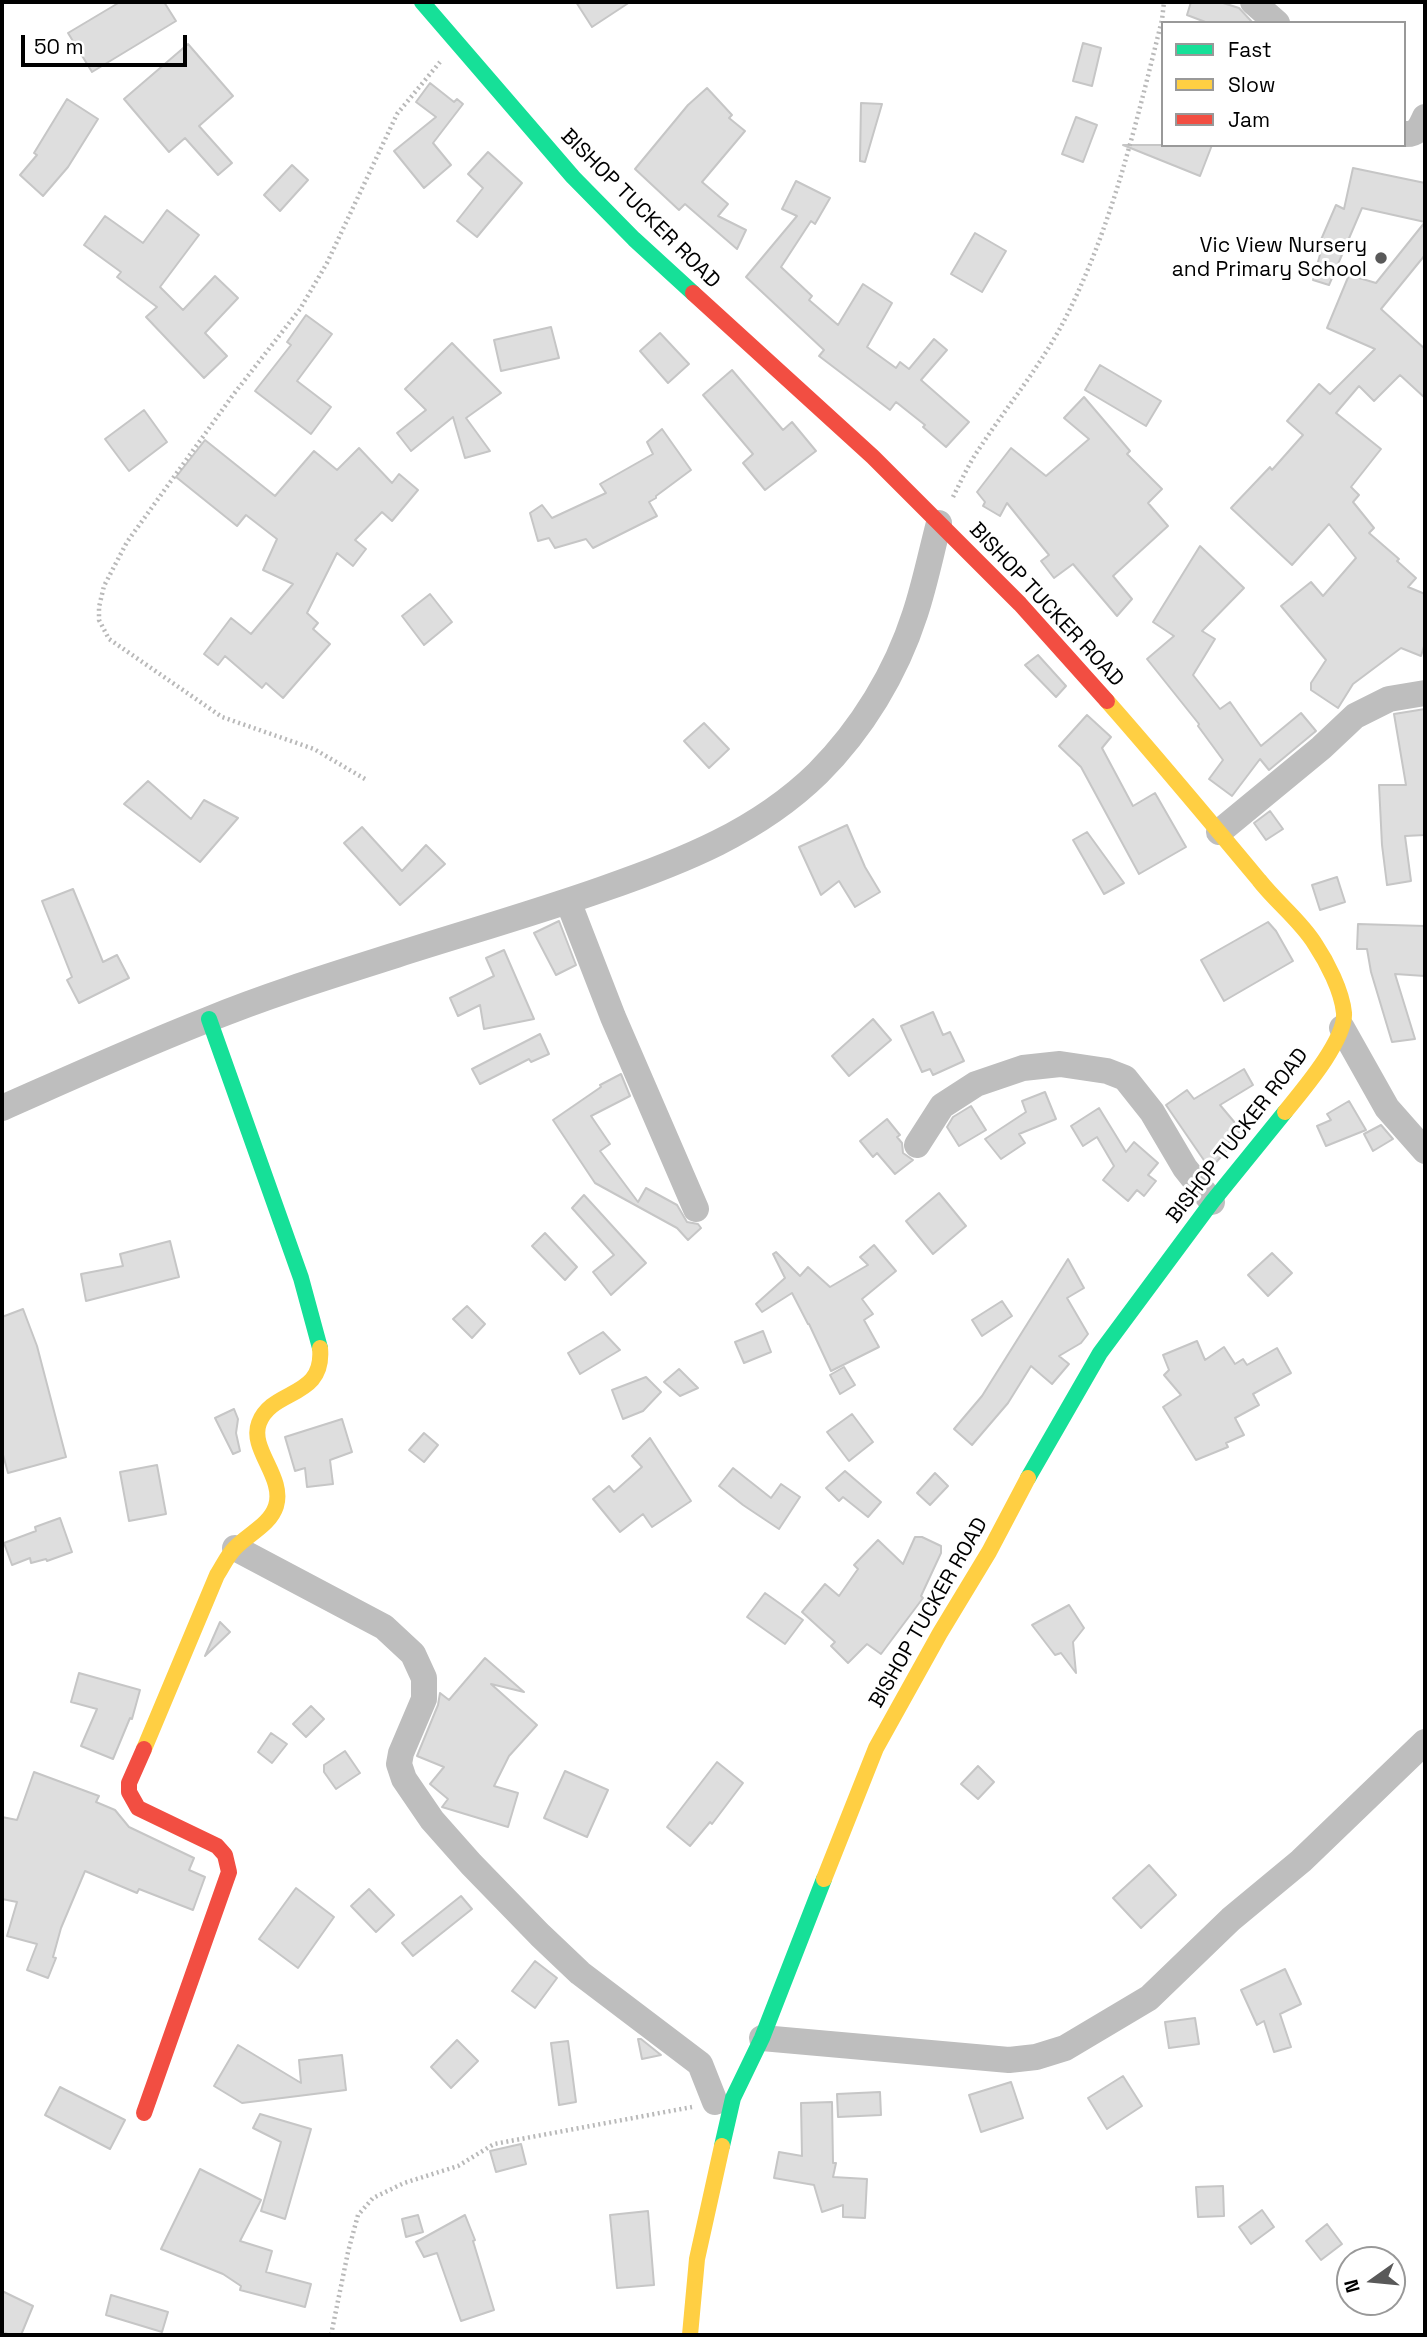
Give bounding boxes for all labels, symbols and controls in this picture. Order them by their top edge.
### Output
scale bar [24,21,191,65]
legend [1161,21,1406,147]
text: 50 m [34,33,84,60]
text: Fast [1228,36,1272,63]
text: Slow [1228,71,1276,98]
text: Jam [1228,106,1270,133]
street label: BISHOP TUCKER ROAD [555,124,725,294]
place label: Vic View Nursery and Primary School [1172,233,1367,283]
marker: Vic View Nursery and Primary School [1373,250,1389,266]
street label: BISHOP TUCKER ROAD [963,518,1129,692]
street label: BISHOP TUCKER ROAD [1162,1044,1314,1228]
street label: BISHOP TUCKER ROAD [864,1514,994,1712]
north arrow [1336,2246,1406,2316]
text: N [1338,2277,1366,2295]

